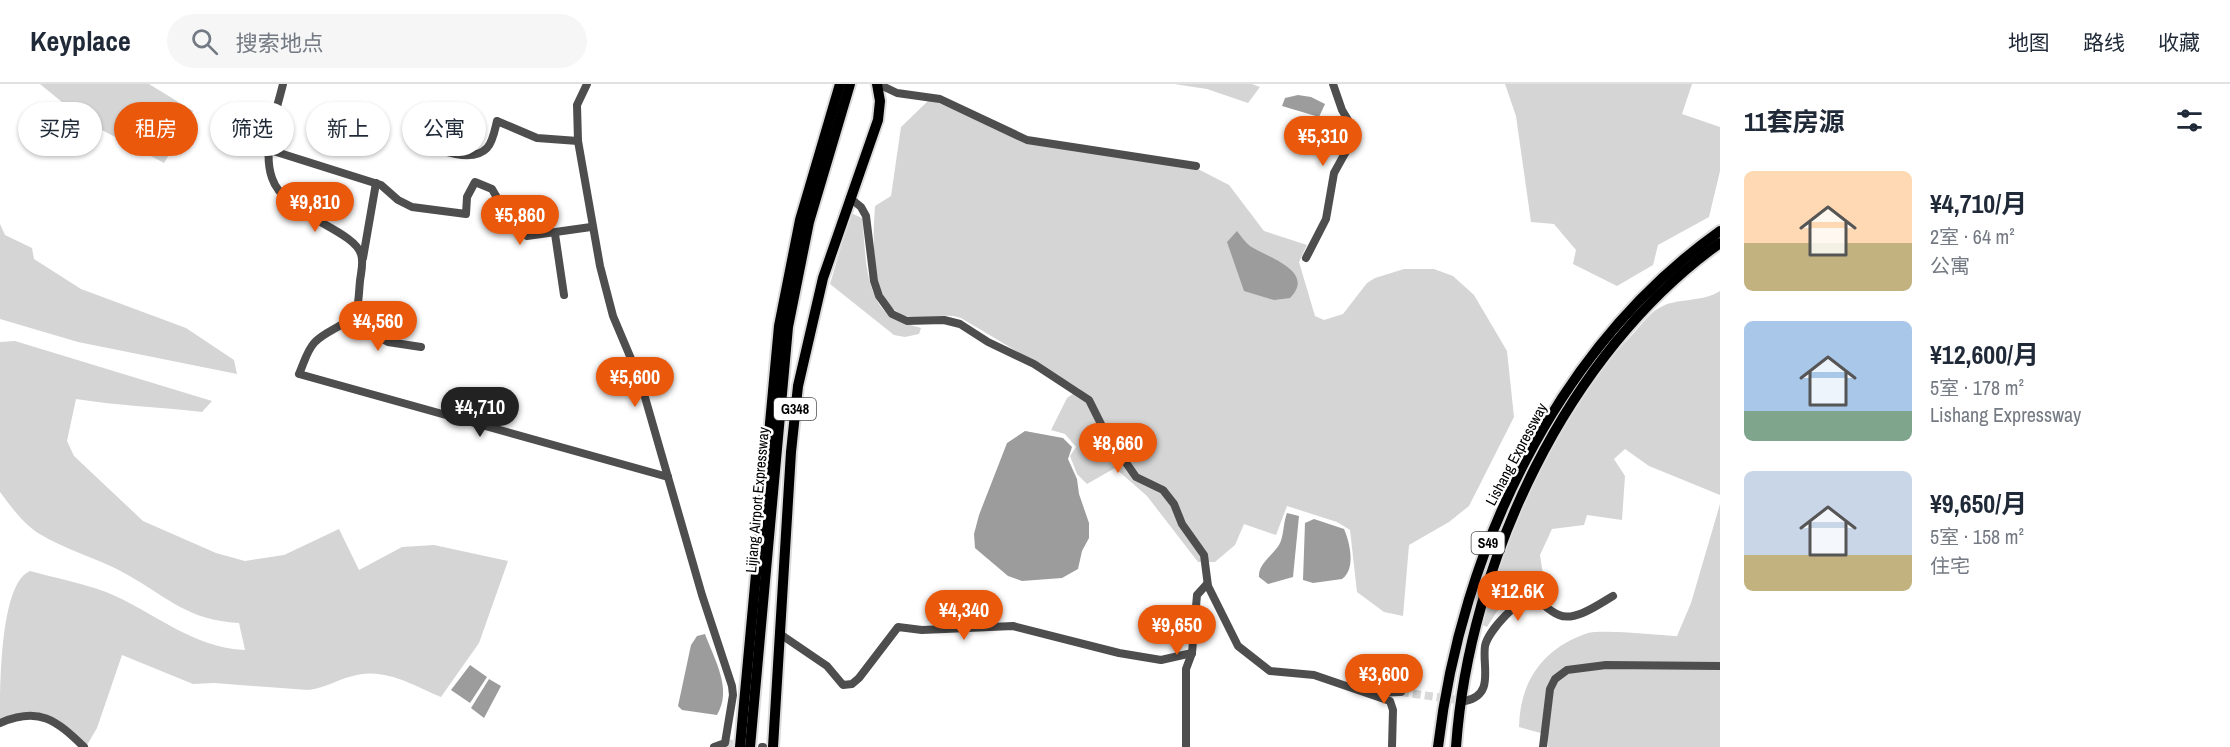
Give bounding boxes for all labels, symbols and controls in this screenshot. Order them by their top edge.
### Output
search box [167,14,587,68]
text: Keyplace [30,22,131,60]
icon: search [188,25,221,58]
text: 搜索地点 [236,28,324,58]
text: 地图 [2008,28,2050,57]
text: 路线 [2083,28,2125,57]
text: 收藏 [2158,28,2200,57]
chip: 买房 [18,102,102,156]
chip: 租房 [114,102,198,156]
chip: 筛选 [210,102,294,156]
chip: 新上 [306,102,390,156]
chip: 公寓 [402,102,486,156]
text: 11套房源 [1744,104,1845,139]
icon: filters [2173,104,2206,137]
pin: ¥5,310 [1274,116,1372,167]
text: ¥5,310 [1298,122,1348,149]
pin: ¥9,810 [266,182,364,233]
text: ¥4,710/月 [1930,186,2027,221]
text: ¥9,810 [290,188,340,215]
pin: ¥5,860 [471,195,569,246]
icon: home [1792,195,1864,267]
text: ¥5,860 [495,201,545,228]
text: 2室 · 64 m² [1930,223,2015,250]
text: 公寓 [1930,252,1970,279]
pin: ¥4,560 [329,301,427,352]
text: ¥4,560 [353,307,403,334]
text: ¥12,600/月 [1930,337,2039,372]
icon: home [1792,345,1864,417]
pin: ¥5,600 [586,357,684,408]
text: ¥5,600 [610,363,660,390]
text: 5室 · 178 m² [1930,374,2024,401]
pin: ¥4,710 [431,387,529,438]
text: ¥4,710 [455,393,505,420]
road number: G348 [774,398,816,420]
street label: Lishang Expressway [1480,398,1552,509]
text: Lishang Expressway [1930,401,2081,428]
pin: ¥8,660 [1069,423,1167,474]
street label: Lijiang Airport Expressway [740,425,774,574]
text: ¥8,660 [1093,429,1143,456]
text: ¥9,650/月 [1930,486,2027,521]
icon: home [1792,495,1864,567]
text: 5室 · 158 m² [1930,523,2024,550]
road number: S49 [1472,532,1504,554]
text: 住宅 [1930,552,1970,579]
pin: ¥12.6K [1469,571,1567,622]
text: ¥12.6K [1492,577,1544,604]
pin: ¥4,340 [915,590,1013,641]
text: ¥4,340 [939,596,989,623]
pin: ¥9,650 [1128,605,1226,656]
text: ¥9,650 [1152,611,1202,638]
pin: ¥3,600 [1335,654,1433,705]
text: ¥3,600 [1359,660,1409,687]

